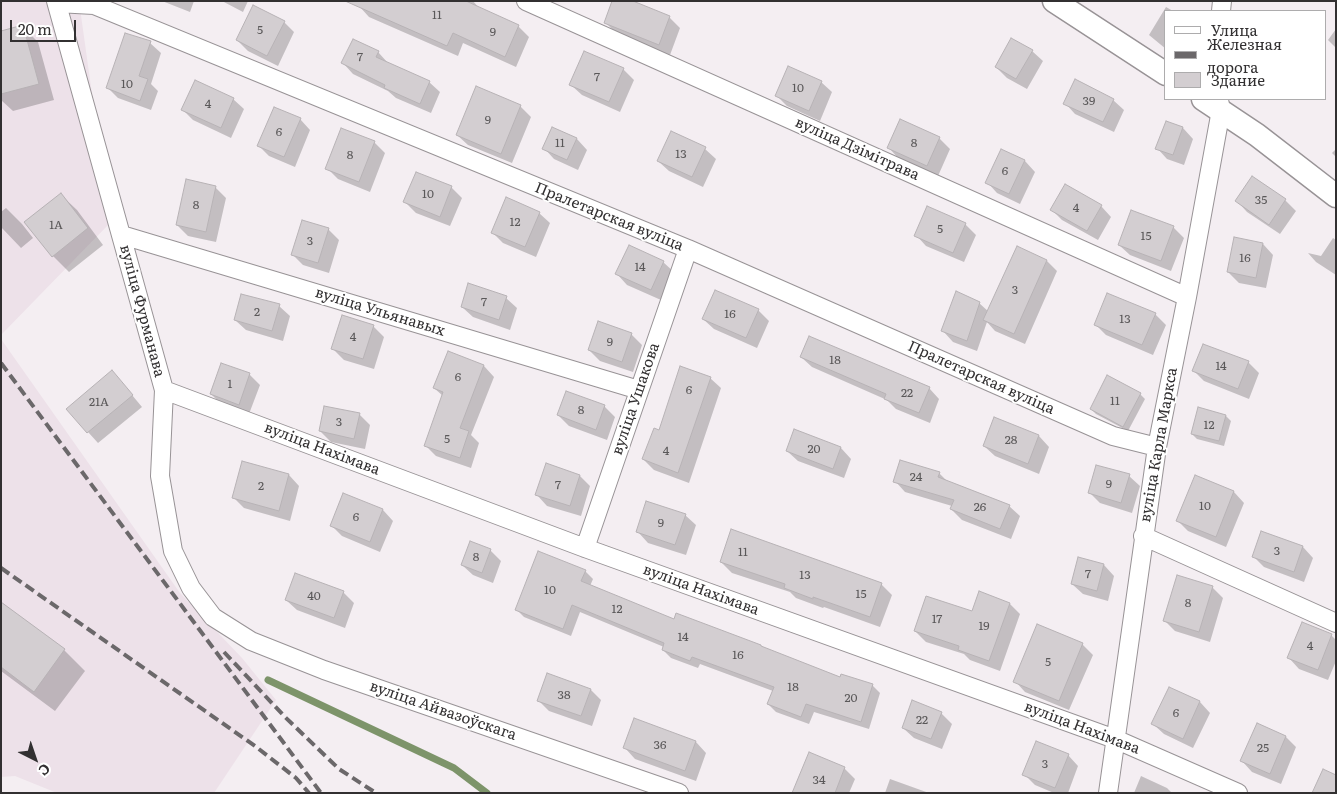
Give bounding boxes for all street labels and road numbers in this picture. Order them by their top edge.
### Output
street label: вуліца Дзімітрава [792,113,922,185]
street label: Пралетарская вуліца [532,179,686,255]
street label: вуліца Фурманава [116,243,168,379]
street label: вуліца Ульянавых [313,284,447,340]
street label: Пралетарская вуліца [905,337,1057,419]
street label: вуліца Ушакова [608,340,664,458]
street label: вуліца Карла Маркса [1137,366,1181,524]
street label: вуліца Нахімава [262,419,382,479]
street label: вуліца Нахімава [640,561,762,619]
street label: вуліца Айвазоўскага [367,677,519,745]
street label: вуліца Нахімава [1022,698,1142,758]

